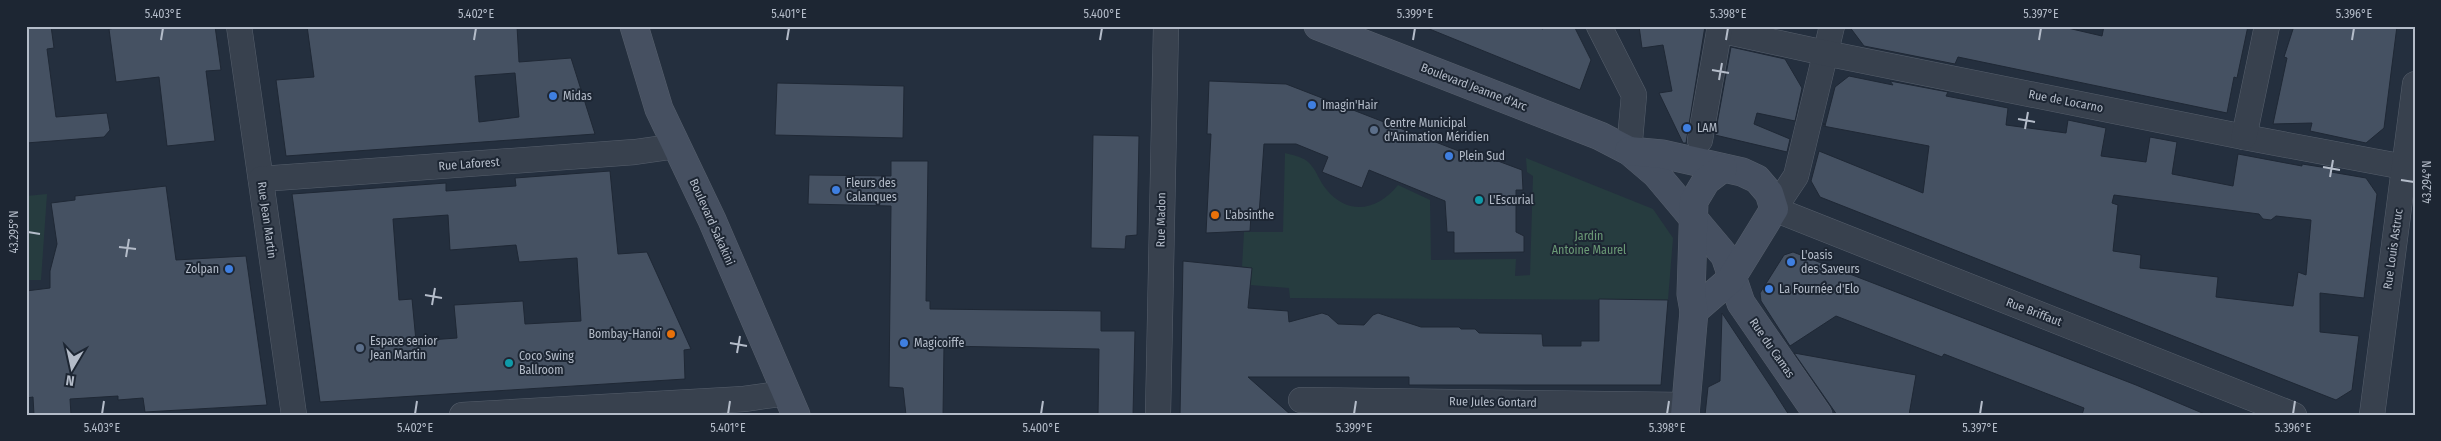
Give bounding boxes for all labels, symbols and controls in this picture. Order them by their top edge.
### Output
text: 5.403°E [145,7,181,21]
text: 5.402°E [458,7,494,21]
text: 5.401°E [771,7,807,21]
text: 5.400°E [1083,7,1121,21]
text: 5.399°E [1397,7,1434,21]
text: 5.398°E [1710,7,1747,21]
text: 5.397°E [2023,7,2059,21]
text: 5.396°E [2336,7,2373,21]
street label: Boulevard Jeanne d'Arc [1419,60,1529,114]
street label: Rue de Locarno [2027,87,2105,115]
place label: Midas [563,89,592,103]
marker: Midas [547,90,559,102]
place label: Imagin'Hair [1322,98,1379,112]
marker: Imagin'Hair [1306,99,1318,111]
place label: Centre Municipal d'Animation Méridien [1384,116,1489,144]
place label: LAM [1697,121,1717,135]
marker: LAM [1681,122,1693,134]
marker: Centre Municipal d'Animation Méridien [1368,124,1380,136]
place label: Plein Sud [1459,149,1505,163]
marker: Plein Sud [1443,150,1455,162]
street label: Rue Laforest [438,155,500,173]
text: 43.294°N [2420,160,2434,204]
street label: Boulevard Sakakini [687,176,737,268]
place label: Fleurs des Calanques [846,176,897,204]
street label: Rue Jean Martin [255,181,279,259]
marker: Fleurs des Calanques [830,184,842,196]
street label: Rue Madon [1154,192,1168,248]
place label: L'Escurial [1489,193,1534,207]
marker: L'Escurial [1473,194,1485,206]
place label: L'absinthe [1225,208,1274,222]
street label: Rue Louis Astruc [2380,208,2406,290]
marker: L'absinthe [1209,209,1221,221]
text: 43.295°N [7,211,21,253]
park label: Jardin Antoine Maurel [1552,229,1626,257]
place label: L'oasis des Saveurs [1801,248,1860,276]
marker: L'oasis des Saveurs [1785,256,1797,268]
place label: Zolpan [186,262,219,276]
marker: Zolpan [223,263,235,275]
place label: La Fournée d'Elo [1779,282,1859,296]
marker: La Fournée d'Elo [1763,283,1775,295]
street label: Rue Briffaut [2004,295,2064,329]
street label: Rue du Camas [1746,316,1798,380]
place label: Bombay-Hanoï [588,327,662,341]
marker: Bombay-Hanoï [665,328,677,340]
place label: Espace senior Jean Martin [370,334,438,362]
place label: Magicoiffe [914,336,964,350]
marker: Magicoiffe [898,337,910,349]
marker: Espace senior Jean Martin [354,342,366,354]
north arrow [48,344,98,394]
place label: Coco Swing Ballroom [519,349,574,377]
marker: Coco Swing Ballroom [503,357,515,369]
text: N [65,371,76,389]
street label: Rue Jules Gontard [1449,394,1537,410]
text: 5.403°E [84,421,120,435]
text: 5.402°E [397,421,433,435]
text: 5.401°E [710,421,746,435]
text: 5.400°E [1022,421,1060,435]
text: 5.399°E [1336,421,1373,435]
text: 5.398°E [1649,421,1686,435]
text: 5.397°E [1962,421,1998,435]
text: 5.396°E [2275,421,2312,435]

